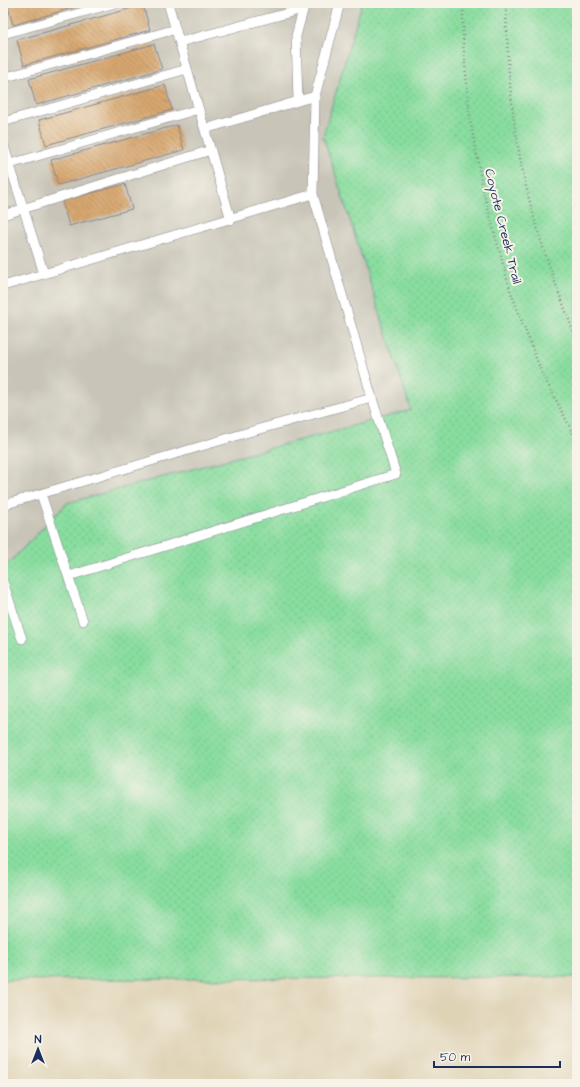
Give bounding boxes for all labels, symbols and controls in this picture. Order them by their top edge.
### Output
street label: Coyote Creek Trail [479,167,526,286]
north arrow [18,1029,58,1069]
text: N [35,1032,42,1047]
scale bar [434,1043,560,1069]
text: 50 m [440,1049,471,1066]

